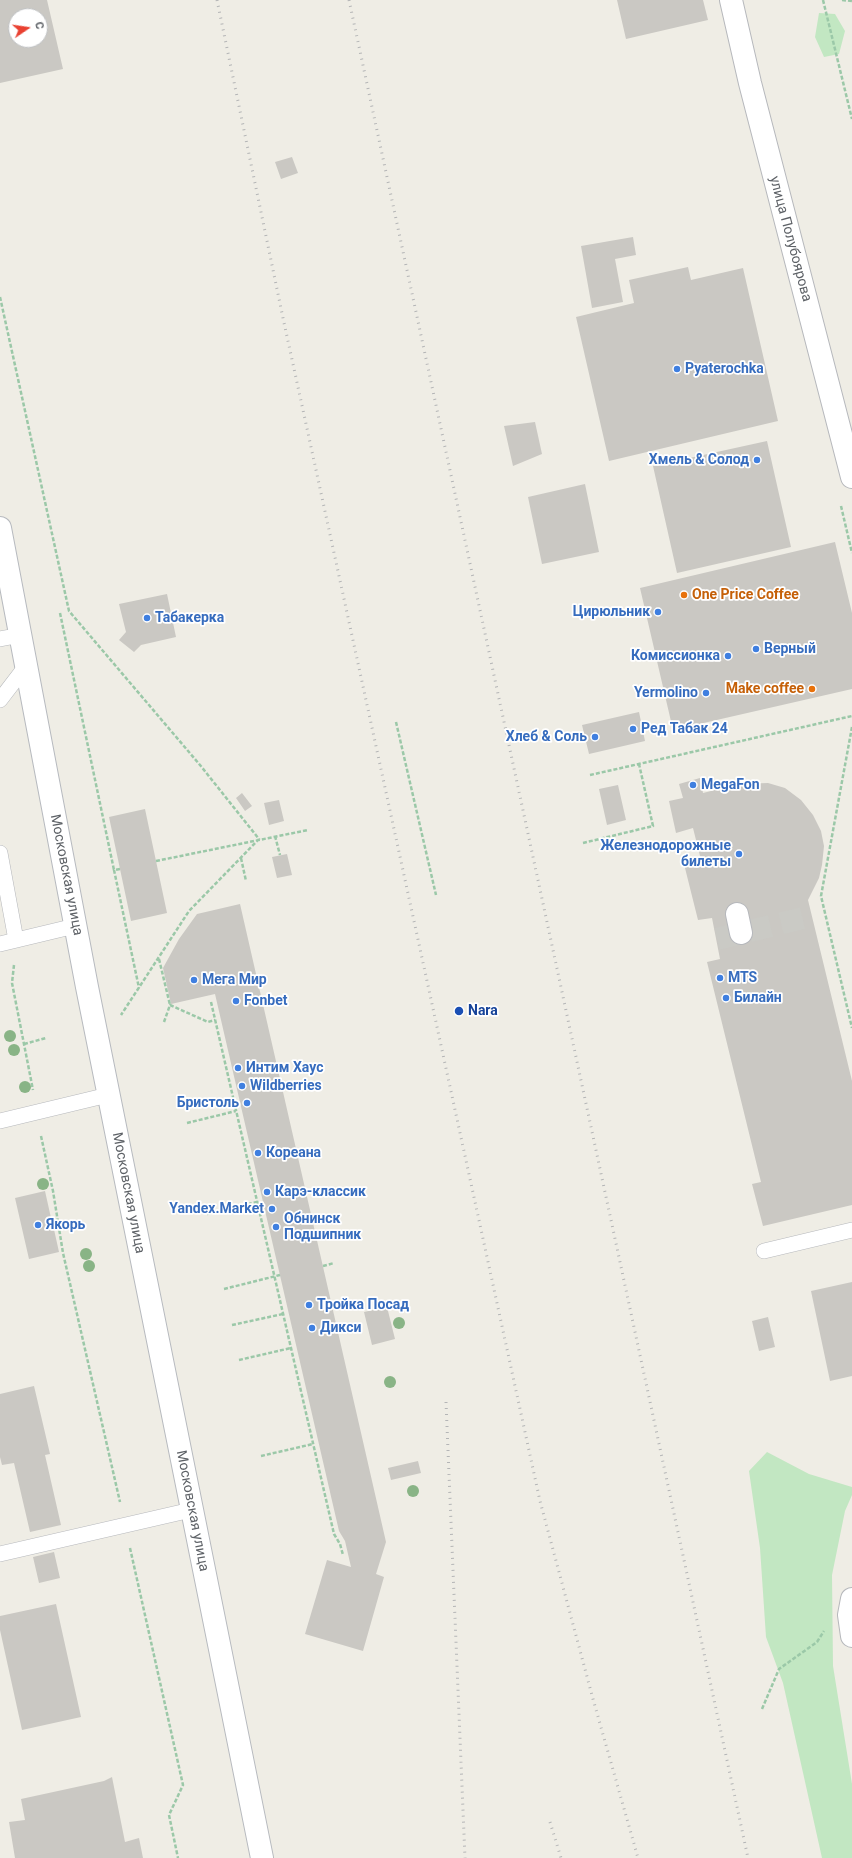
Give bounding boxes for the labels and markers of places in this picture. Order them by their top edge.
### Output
place label: Pyaterochka [685,361,764,377]
marker: Pyaterochka [672,364,682,374]
place label: Хмель & Солод [649,452,749,468]
marker: Хмель & Солод [752,455,762,465]
place label: One Price Coffee [692,587,799,603]
marker: One Price Coffee [679,590,689,600]
place label: Цирюльник [573,604,650,620]
marker: Цирюльник [653,607,663,617]
place label: Табакерка [155,610,224,626]
marker: Табакерка [142,613,152,623]
place label: Верный [764,641,816,657]
marker: Верный [751,644,761,654]
place label: Комиссионка [631,648,720,664]
marker: Комиссионка [723,651,733,661]
place label: Make coffee [726,681,804,697]
marker: Make coffee [807,684,817,694]
place label: Yermolino [634,685,698,701]
marker: Yermolino [701,688,711,698]
place label: Ред Табак 24 [641,721,728,737]
marker: Ред Табак 24 [628,724,638,734]
place label: Хлеб & Соль [506,729,587,745]
marker: Хлеб & Соль [590,732,600,742]
place label: MegaFon [701,777,760,793]
marker: MegaFon [688,780,698,790]
place label: Железнодорожные билеты [600,838,731,870]
marker: Железнодорожные билеты [734,849,744,859]
place label: MTS [728,970,757,986]
place label: Мега Мир [202,972,267,988]
marker: MTS [715,973,725,983]
marker: Мега Мир [189,975,199,985]
place label: Билайн [734,990,782,1006]
place label: Fonbet [244,993,287,1009]
marker: Билайн [721,993,731,1003]
marker: Fonbet [231,996,241,1006]
place label: Nara [468,1003,498,1019]
marker: Nara [453,1005,465,1017]
place label: Интим Хаус [246,1060,323,1076]
marker: Интим Хаус [233,1063,243,1073]
place label: Wildberries [250,1078,322,1094]
marker: Wildberries [237,1081,247,1091]
place label: Бристоль [177,1095,239,1111]
marker: Бристоль [242,1098,252,1108]
place label: Кореана [266,1145,321,1161]
marker: Кореана [253,1148,263,1158]
place label: Карэ-классик [275,1184,366,1200]
marker: Карэ-классик [262,1187,272,1197]
place label: Yandex.Market [169,1201,264,1217]
marker: Yandex.Market [267,1204,277,1214]
place label: Обнинск Подшипник [284,1211,361,1244]
place label: Якорь [46,1217,85,1233]
marker: Якорь [33,1220,43,1230]
marker: Обнинск Подшипник [271,1222,281,1232]
place label: Тройка Посад [317,1297,409,1313]
marker: Тройка Посад [304,1300,314,1310]
place label: Дикси [320,1320,361,1336]
marker: Дикси [307,1323,317,1333]

